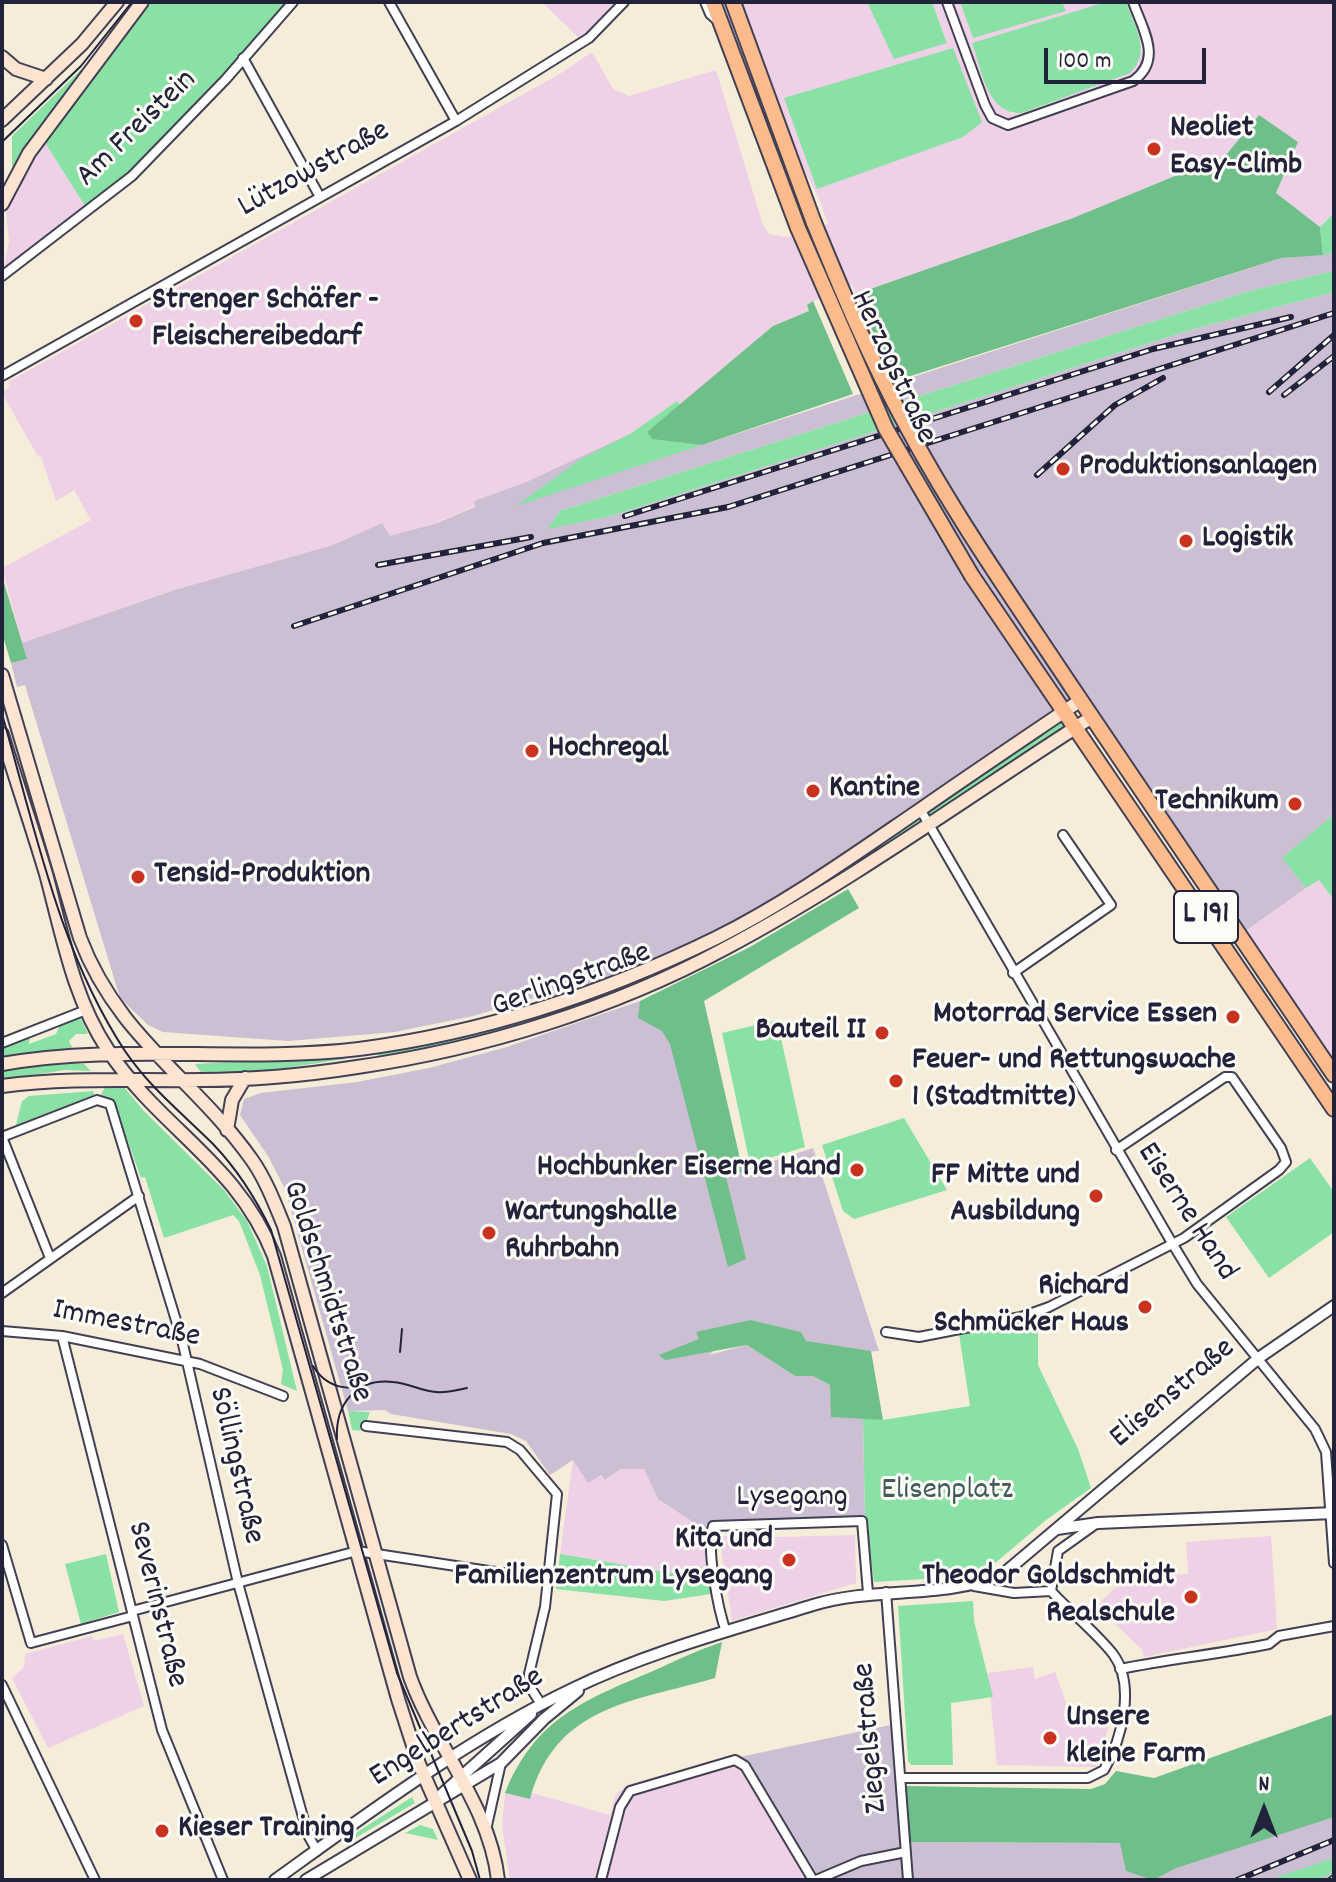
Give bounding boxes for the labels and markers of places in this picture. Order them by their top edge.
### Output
place label: Neoliet Easy-Climb [1170,112,1302,187]
marker: Neoliet Easy-Climb [1145,140,1163,158]
place label: Strenger Schäfer - Fleischereibedarf [152,284,379,359]
marker: Strenger Schäfer - Fleischereibedarf [127,312,145,330]
place label: Produktionsanlagen [1079,450,1317,488]
marker: Produktionsanlagen [1054,460,1072,478]
place label: Logistik [1202,522,1293,560]
marker: Logistik [1177,532,1195,550]
place label: Hochregal [548,732,669,770]
marker: Hochregal [523,742,541,760]
place label: Kantine [829,772,920,810]
marker: Kantine [804,782,822,800]
place label: Technikum [1155,785,1279,823]
marker: Technikum [1286,795,1304,813]
place label: Tensid-Produktion [154,858,370,896]
marker: Tensid-Produktion [129,868,147,886]
place label: Motorrad Service Essen [933,998,1217,1036]
marker: Motorrad Service Essen [1224,1008,1242,1026]
place label: Bauteil II [756,1014,866,1052]
marker: Bauteil II [873,1024,891,1042]
place label: Feuer- und Rettungswache 1 (Stadtmitte) [912,1044,1236,1119]
marker: Feuer- und Rettungswache 1 (Stadtmitte) [887,1072,905,1090]
place label: Hochbunker Eiserne Hand [537,1151,841,1189]
place label: FF Mitte und Ausbildung [931,1159,1080,1234]
marker: Hochbunker Eiserne Hand [848,1161,866,1179]
marker: FF Mitte und Ausbildung [1087,1187,1105,1205]
place label: Wartungshalle Ruhrbahn [505,1196,677,1271]
marker: Wartungshalle Ruhrbahn [480,1224,498,1242]
place label: Richard Schmücker Haus [934,1270,1129,1345]
marker: Richard Schmücker Haus [1136,1298,1154,1316]
place label: Kita und Familienzentrum Lysegang [454,1523,773,1598]
marker: Kita und Familienzentrum Lysegang [780,1551,798,1569]
place label: Theodor Goldschmidt Realschule [922,1560,1175,1635]
marker: Theodor Goldschmidt Realschule [1182,1588,1200,1606]
place label: Unsere kleine Farm [1066,1701,1206,1776]
marker: Unsere kleine Farm [1041,1729,1059,1747]
place label: Kieser Training [178,1812,354,1850]
marker: Kieser Training [153,1822,171,1840]

